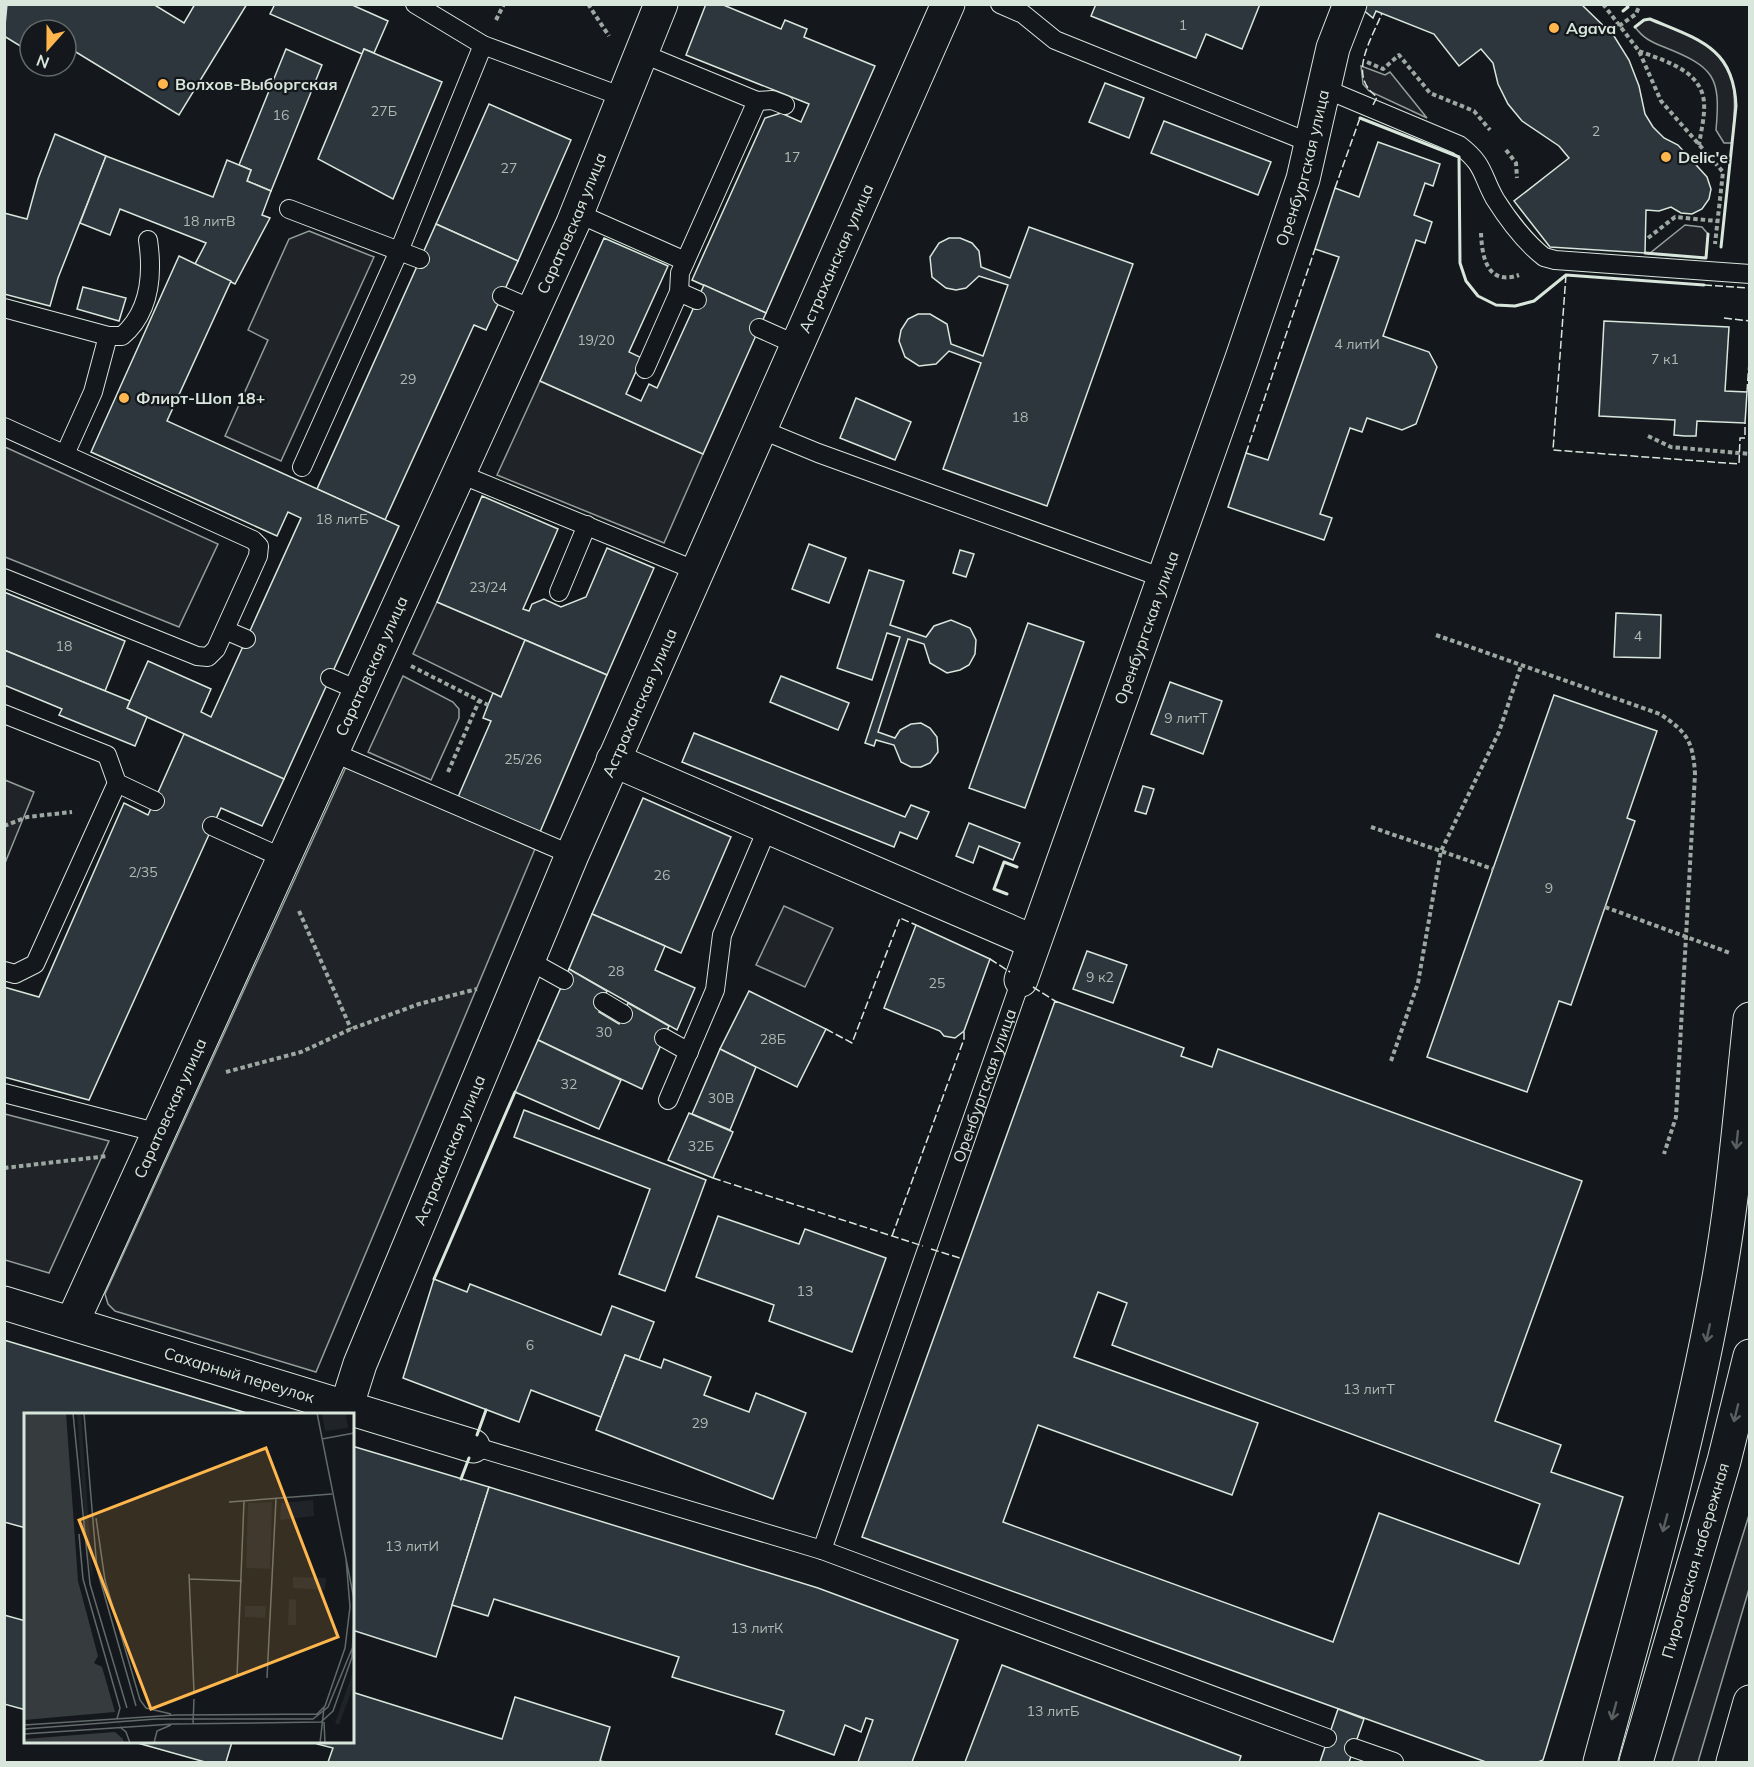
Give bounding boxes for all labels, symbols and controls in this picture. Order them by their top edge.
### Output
house number: 1 [1179,16,1187,34]
north arrow [18,18,78,78]
place label: Agava [1566,18,1616,38]
marker: Agava [1547,21,1561,35]
text: N [33,51,52,74]
place label: Волхов-Выборгская [175,74,338,94]
marker: Волхов-Выборгская [156,77,170,91]
street label: Оренбургская улица [1271,88,1333,248]
house number: 27Б [371,102,397,120]
house number: 16 [273,106,289,124]
house number: 2 [1592,122,1600,140]
place label: Delic'e [1678,147,1728,167]
house number: 17 [784,148,800,166]
street label: Саратовская улица [532,150,610,297]
marker: Delic'e [1659,150,1673,164]
house number: 27 [501,159,517,177]
street label: Астраханская улица [794,181,877,336]
house number: 18 литВ [183,212,235,230]
house number: 19/20 [577,331,615,349]
house number: 4 литИ [1334,335,1380,353]
house number: 7 к1 [1651,350,1679,368]
house number: 29 [400,370,416,388]
place label: Флирт-Шоп 18+ [136,388,265,408]
marker: Флирт-Шоп 18+ [117,391,131,405]
house number: 18 [1012,408,1028,426]
house number: 18 литБ [316,510,368,528]
street label: Оренбургская улица [1110,548,1183,707]
house number: 23/24 [469,578,507,596]
street label: Саратовская улица [331,593,412,739]
street label: Астраханская улица [598,625,681,780]
house number: 4 [1634,627,1643,645]
house number: 18 [56,637,72,655]
house number: 9 литТ [1164,709,1208,727]
house number: 25/26 [504,750,542,768]
house number: 2/35 [128,863,158,881]
house number: 26 [654,866,670,884]
house number: 9 [1545,879,1553,897]
house number: 28 [608,962,624,980]
house number: 9 к2 [1086,968,1114,986]
house number: 25 [929,974,945,992]
street label: Оренбургская улица [948,1006,1020,1165]
house number: 30 [596,1023,612,1041]
house number: 28Б [760,1030,786,1048]
street label: Саратовская улица [129,1035,210,1181]
street label: Астраханская улица [409,1072,489,1228]
house number: 32 [561,1075,577,1093]
house number: 30В [708,1089,734,1107]
one-way arrow [1731,1130,1742,1150]
house number: 32Б [688,1137,714,1155]
house number: 13 [797,1282,813,1300]
one-way arrow [1702,1323,1713,1342]
house number: 6 [526,1336,534,1354]
street label: Сахарный переулок [162,1342,317,1407]
house number: 13 литТ [1343,1380,1395,1398]
one-way arrow [1729,1403,1741,1422]
inset map [24,1413,354,1743]
house number: 29 [692,1414,708,1432]
street label: Пироговская набережная [1657,1460,1733,1661]
one-way arrow [1658,1513,1670,1532]
house number: 13 литИ [385,1537,439,1555]
house number: 13 литК [731,1619,784,1637]
one-way arrow [1608,1701,1619,1720]
house number: 13 литБ [1027,1702,1079,1720]

